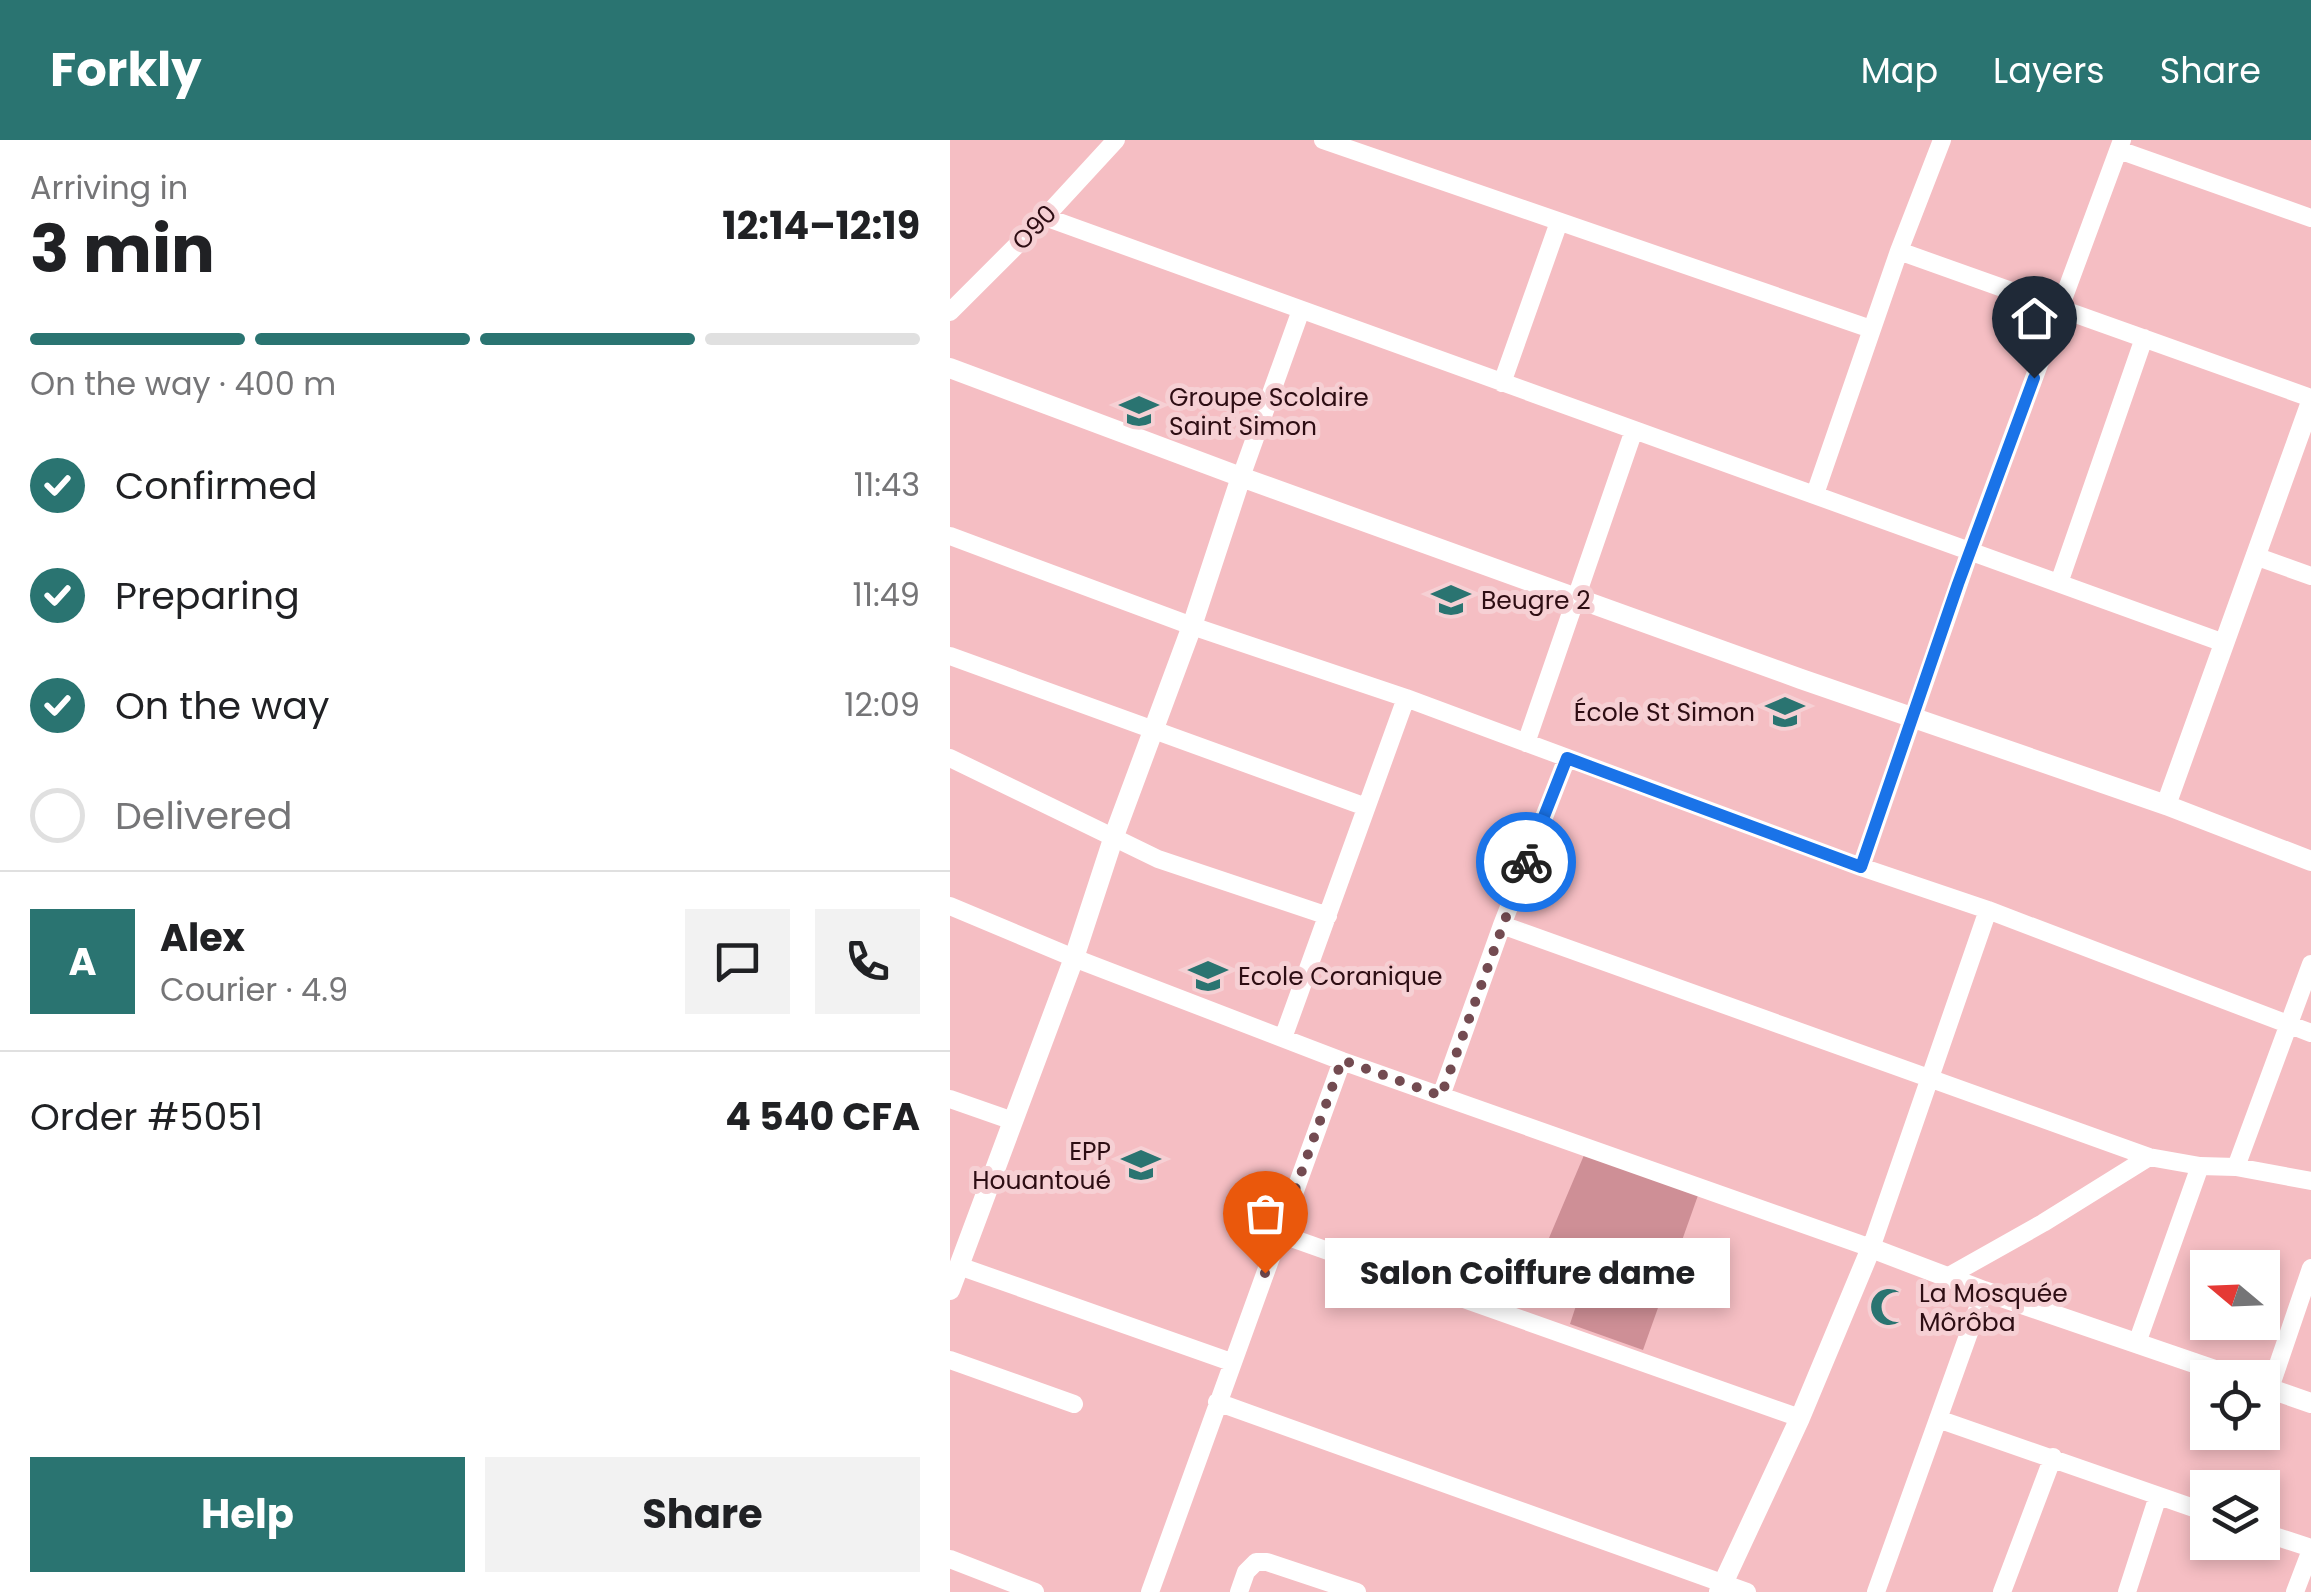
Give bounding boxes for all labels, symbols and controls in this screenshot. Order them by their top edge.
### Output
text: Forkly [50,36,202,103]
text: Map [1861,46,1938,95]
text: Layers [1993,46,2105,95]
text: Share [2160,46,2261,95]
text: Arriving in [30,165,188,210]
street label: O90 [1004,197,1065,258]
text: 12:14–12:19 [722,199,920,252]
text: 3 min [30,204,215,295]
pin [1992,276,2077,379]
icon: home [2007,291,2062,346]
text: On the way · 400 m [30,361,336,406]
place label: Groupe Scolaire Saint Simon [1169,380,1369,444]
school or university icon: Groupe Scolaire Saint Simon [1118,390,1160,432]
icon: check [30,458,85,513]
text: Confirmed [115,459,317,512]
text: 11:43 [854,462,920,507]
icon: check [30,568,85,623]
text: Preparing [115,569,300,622]
text: 11:49 [852,572,920,617]
school or university icon: Beugre 2 [1430,579,1472,621]
place label: Beugre 2 [1481,583,1591,618]
icon: check [30,678,85,733]
text: On the way [115,679,329,732]
text: 12:09 [844,682,920,727]
school or university icon: École St Simon [1764,691,1806,733]
place label: École St Simon [1574,695,1755,730]
text: Delivered [115,789,292,842]
courier [1476,812,1576,912]
icon: bike [1499,835,1554,890]
button: chat [685,909,790,1014]
button: phone [815,909,920,1014]
text: Alex [160,911,245,964]
text: A [68,935,97,988]
school or university icon: Ecole Coranique [1187,955,1229,997]
place label: Ecole Coranique [1238,959,1442,994]
text: Courier · 4.9 [160,967,348,1012]
text: Order #5051 [30,1090,263,1143]
text: 4 540 CFA [725,1090,920,1143]
place label: EPP Houantoué [972,1134,1111,1198]
school or university icon: EPP Houantoué [1120,1144,1162,1186]
pin [1223,1171,1308,1274]
icon: bag [1238,1186,1293,1241]
callout: Salon Coiffure dame [1325,1238,1730,1308]
text: Salon Coiffure dame [1360,1250,1695,1295]
north arrow [2190,1250,2280,1340]
map controls [2190,1250,2280,1560]
place label: La Mosquée Môrôba [1919,1276,2068,1340]
mosque icon: La Mosquée Môrôba [1868,1286,1910,1328]
button: locate [2190,1360,2280,1450]
button: Help [30,1457,465,1572]
button: Share [485,1457,920,1572]
button: layers [2190,1470,2280,1560]

